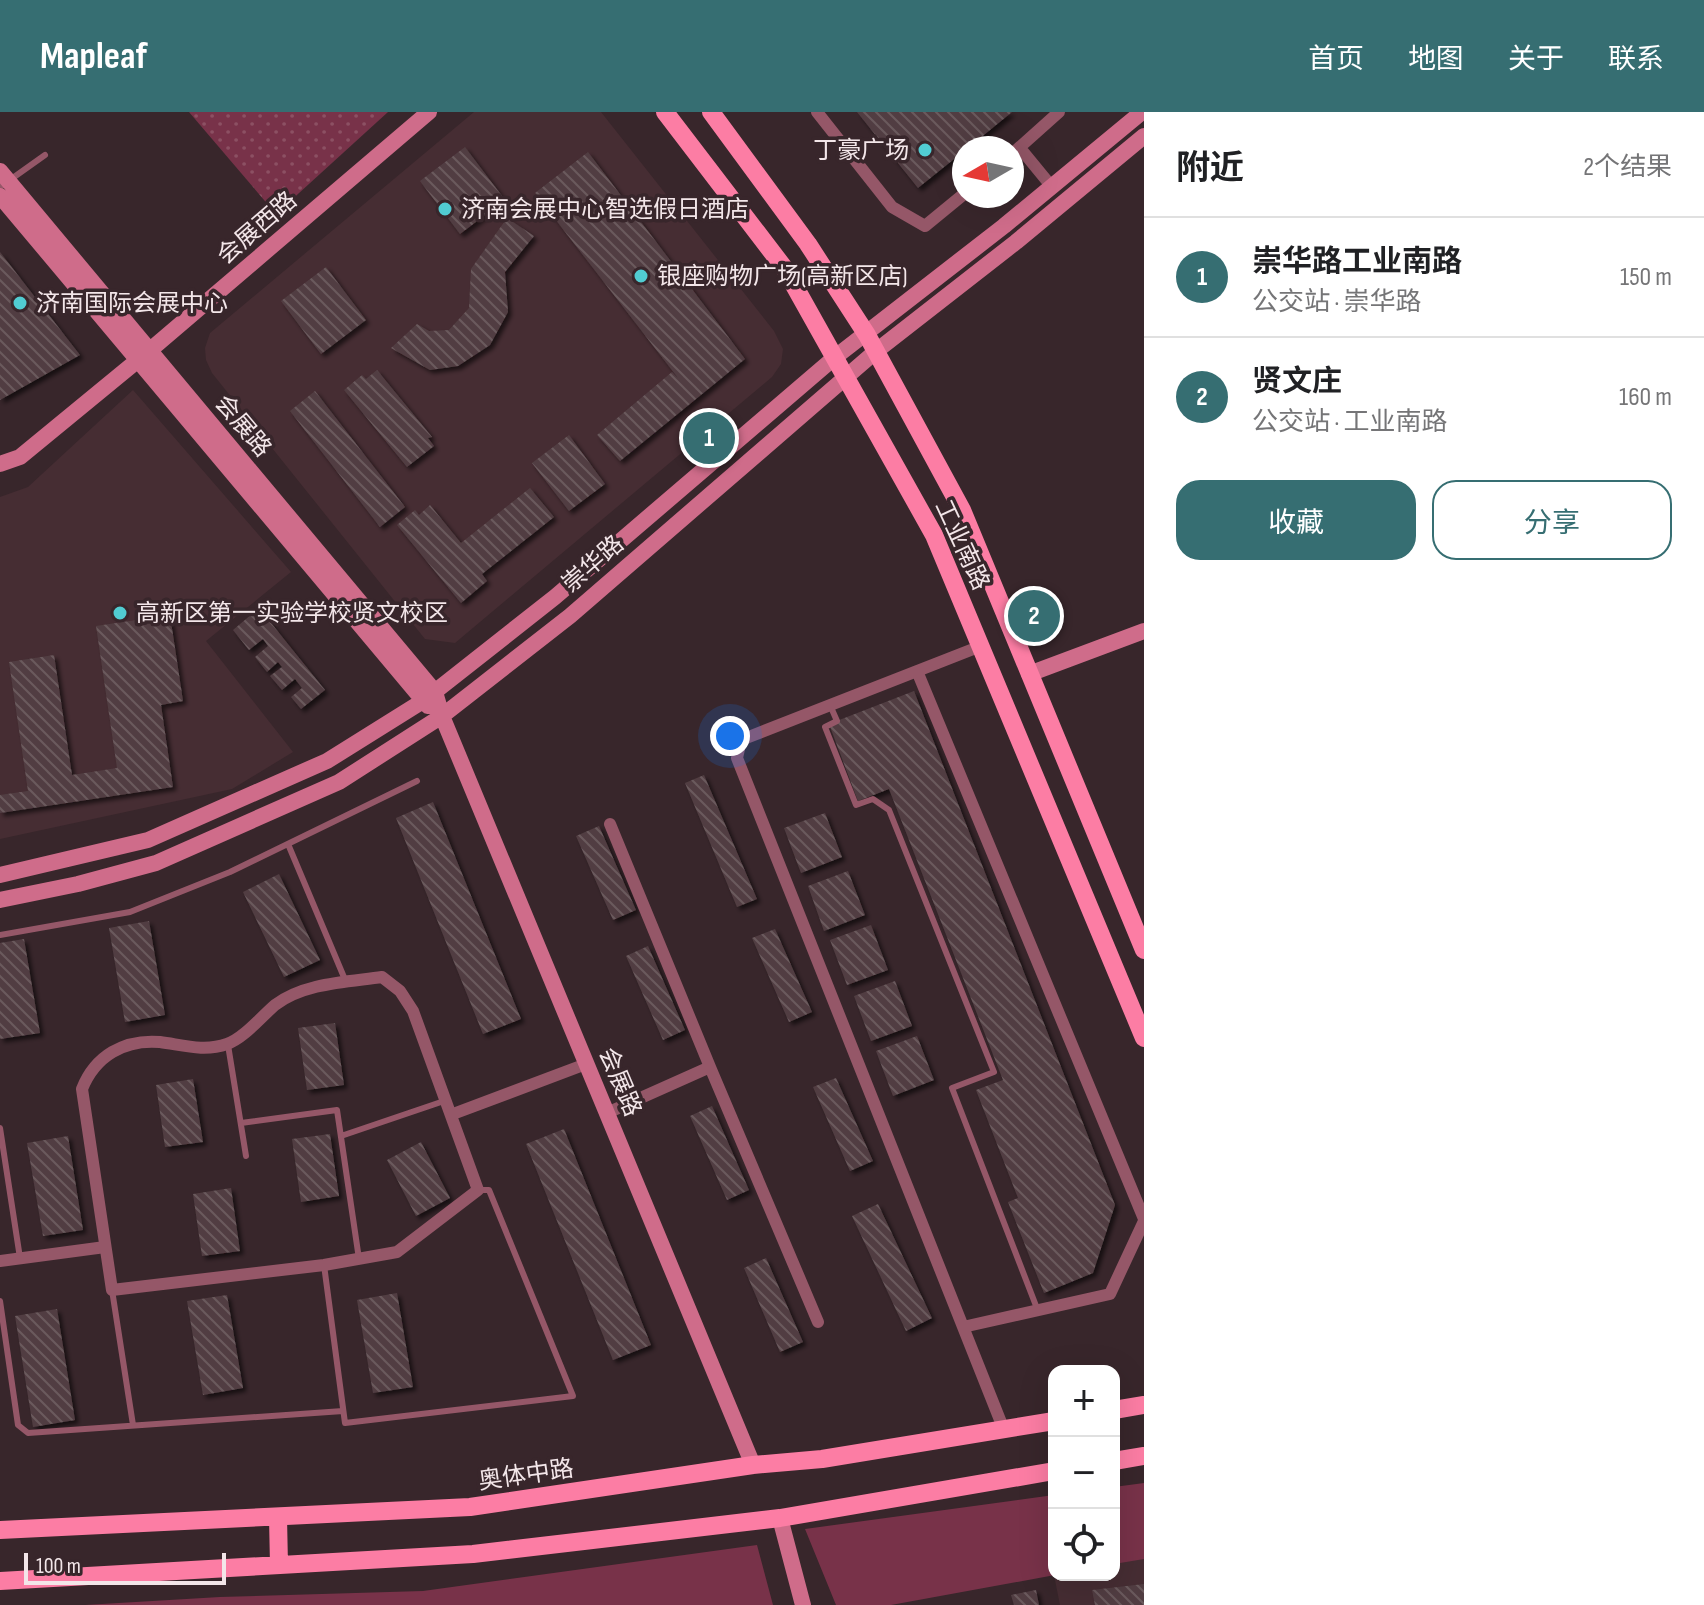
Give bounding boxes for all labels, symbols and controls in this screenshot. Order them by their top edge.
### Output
text: Mapleaf [40,34,147,79]
text: 首页 [1308,43,1364,76]
text: 地图 [1408,43,1464,76]
text: 关于 [1508,43,1564,76]
text: 联系 [1608,43,1664,76]
place label: 丁豪广场 [813,136,909,165]
north arrow [952,136,1024,208]
marker: 丁豪广场 [916,141,934,159]
text: 附近 [1176,148,1244,189]
text: 2个结果 [1583,152,1672,183]
street label: 会展西路 [211,186,303,270]
place label: 济南会展中心智选假日酒店 [461,195,749,224]
marker: 济南会展中心智选假日酒店 [436,200,454,218]
text: 崇华路工业南路 [1252,244,1462,280]
place label: 银座购物广场(高新区店) [657,262,907,291]
text: 1 [1197,262,1207,293]
text: 150 m [1620,262,1672,293]
marker: 银座购物广场(高新区店) [632,267,650,285]
text: 公交站 · 崇华路 [1252,287,1421,318]
place label: 济南国际会展中心 [36,289,228,318]
marker: 济南国际会展中心 [11,294,29,312]
text: 贤文庄 [1252,364,1342,400]
text: 2 [1196,382,1208,413]
text: 160 m [1619,382,1672,413]
street label: 会展路 [209,389,277,463]
text: 公交站 · 工业南路 [1252,407,1447,438]
pin: 1 [683,408,735,468]
button: 收藏 [1176,480,1416,560]
button: 分享 [1432,480,1672,560]
street label: 工业南路 [929,495,995,595]
street label: 崇华路 [556,529,630,599]
pin: 2 [1008,586,1060,646]
place label: 高新区第一实验学校贤文校区 [136,599,448,628]
marker: 高新区第一实验学校贤文校区 [111,604,129,622]
your location [710,716,750,756]
street label: 会展路 [593,1043,647,1121]
map controls [1048,1365,1120,1581]
button: + [1048,1365,1120,1437]
button: − [1048,1437,1120,1509]
street label: 奥体中路 [476,1454,576,1496]
button: locate [1048,1509,1120,1581]
scale bar [24,1549,226,1585]
text: 100 m [36,1553,81,1580]

